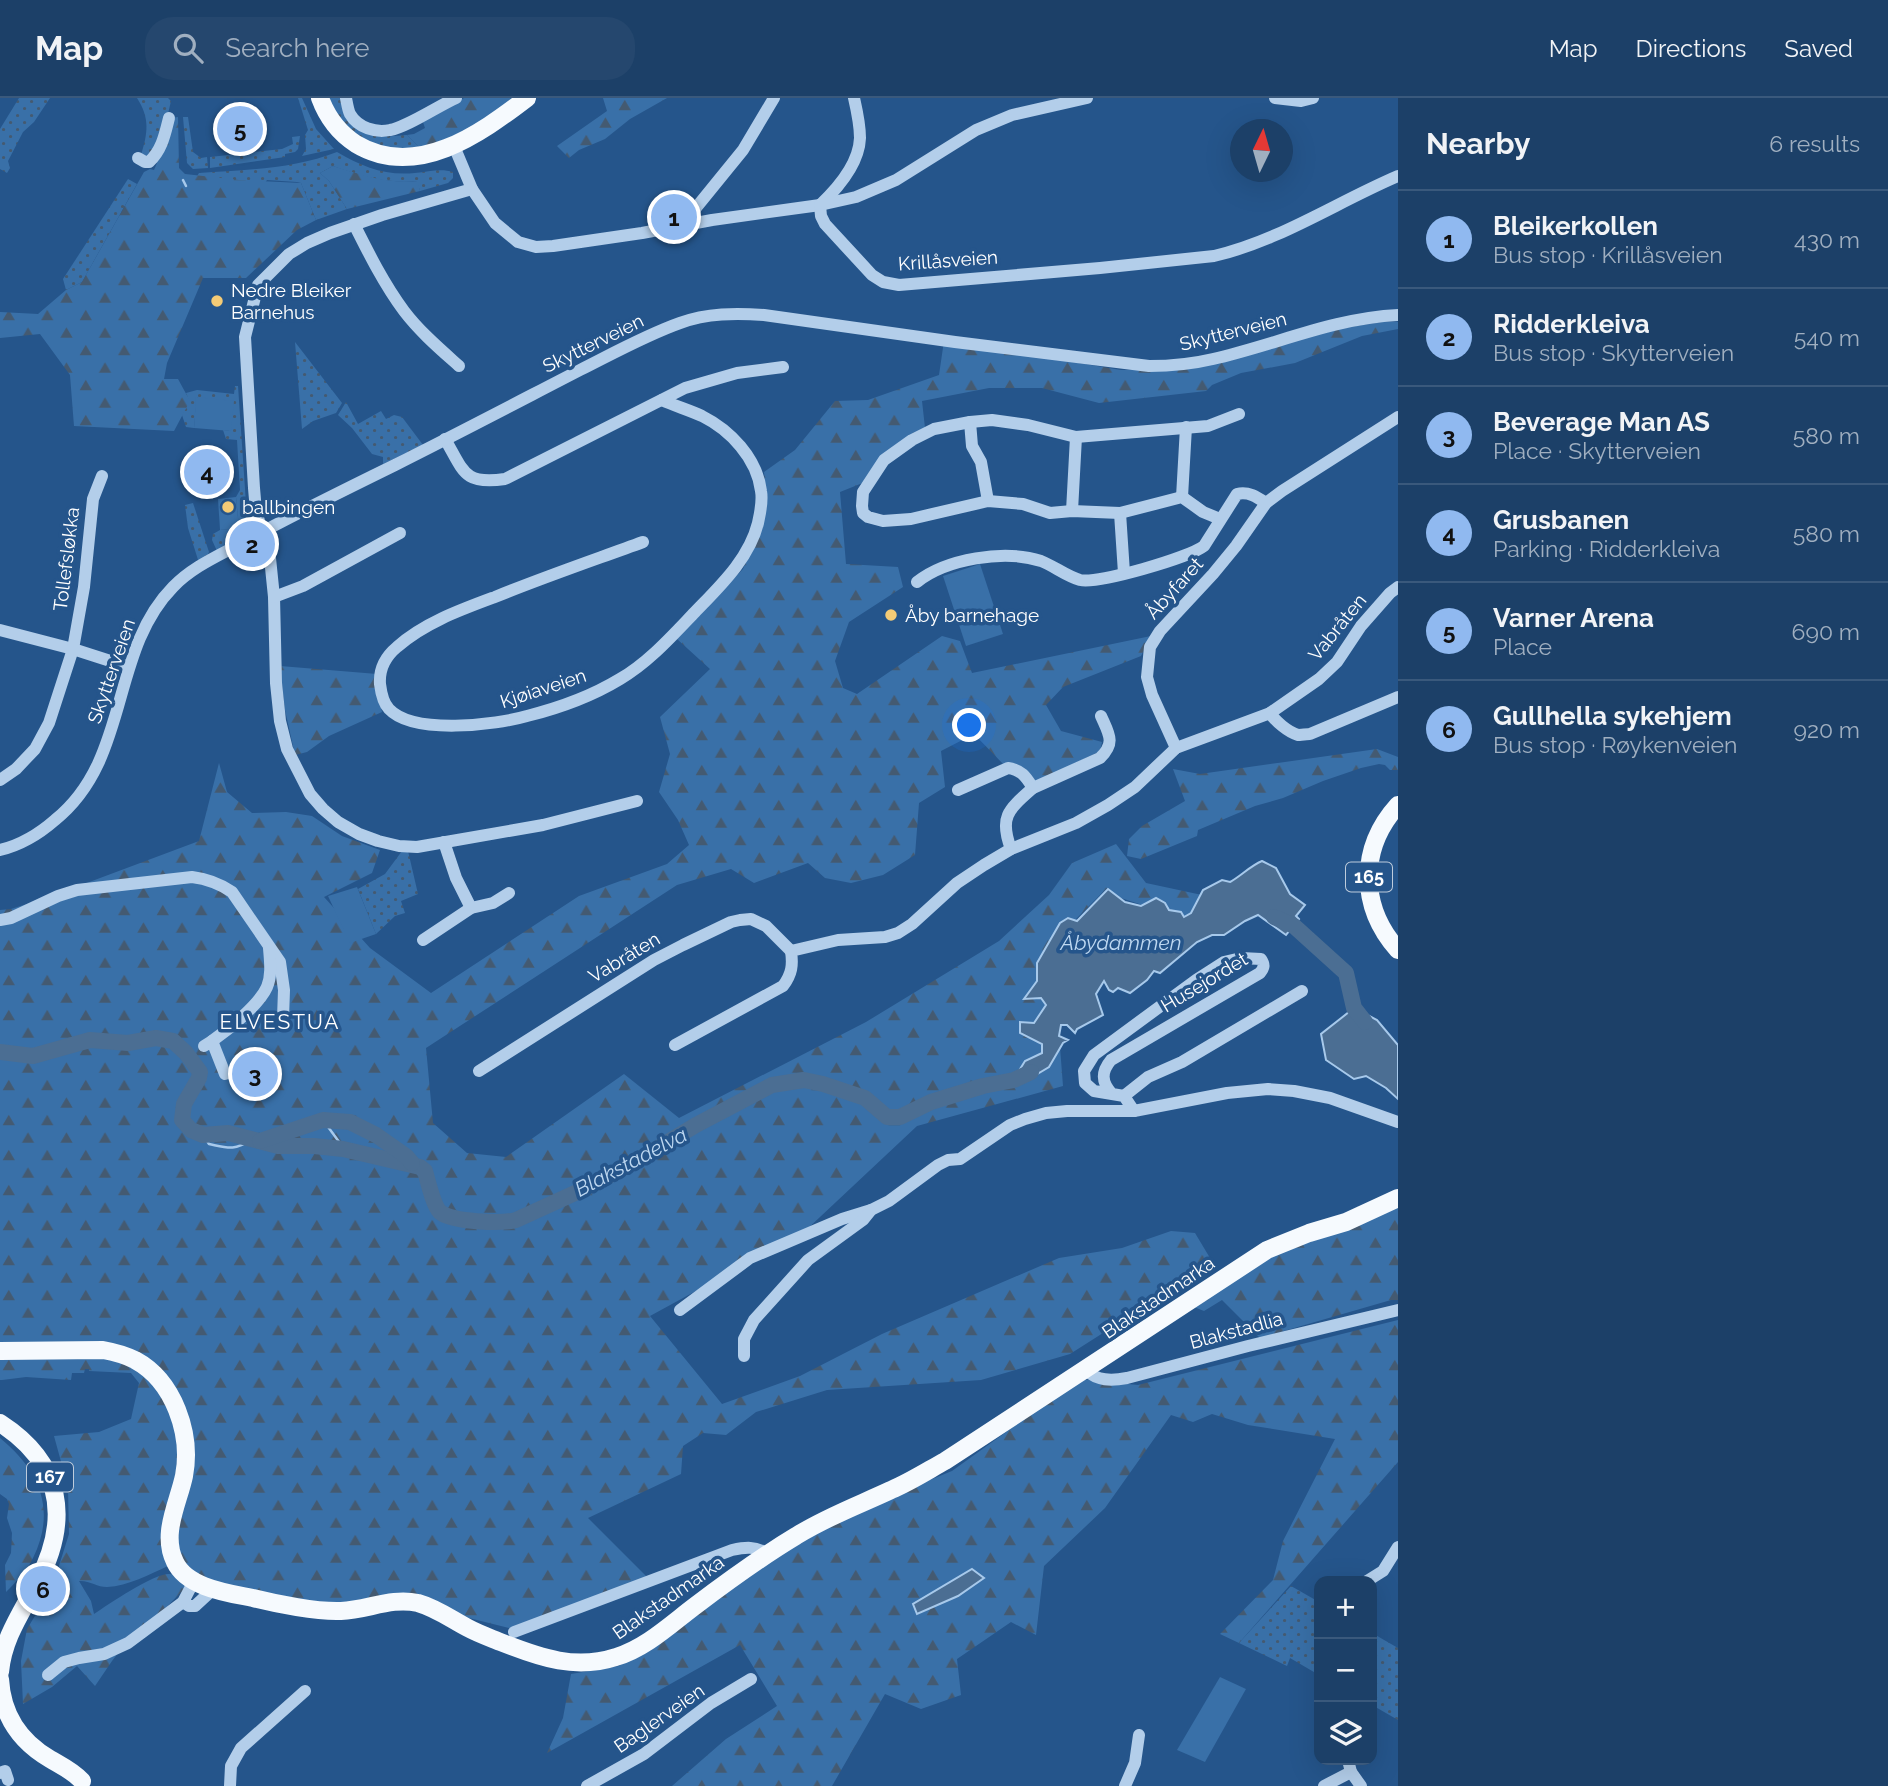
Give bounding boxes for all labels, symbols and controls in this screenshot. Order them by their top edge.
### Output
search box [145,17,635,80]
text: Map [35,29,103,68]
icon: search [169,29,207,67]
text: Search here [225,33,370,63]
text: Map [1549,34,1598,63]
text: Directions [1636,34,1746,63]
text: Saved [1784,34,1853,63]
pin: 5 [217,103,263,155]
north arrow [1230,119,1293,182]
text: Nearby [1426,126,1530,161]
text: 6 results [1769,130,1860,157]
pin: 1 [651,191,697,243]
text: Bleikerkollen [1493,211,1658,241]
text: 1 [1443,226,1455,253]
text: 430 m [1794,226,1860,253]
text: Bus stop · Krillåsveien [1493,241,1723,268]
street label: Krillåsveien [897,246,999,274]
place label: Nedre Bleiker Barnehus [231,279,352,323]
marker: Nedre Bleiker Barnehus [209,293,225,309]
street label: Skytterveien [1177,307,1289,355]
street label: Skytterveien [539,309,647,377]
text: Ridderkleiva [1493,309,1650,339]
text: 2 [1443,324,1455,351]
text: 540 m [1794,324,1860,351]
text: Bus stop · Skytterveien [1493,339,1734,366]
text: Beverage Man AS [1493,407,1710,437]
text: 3 [1443,422,1455,449]
text: 580 m [1793,422,1860,449]
text: Place · Skytterveien [1493,437,1701,464]
pin: 4 [184,446,230,498]
place label: ballbingen [242,496,335,518]
marker: ballbingen [220,499,236,515]
text: Grusbanen [1493,505,1629,535]
street label: Tollefsløkka [49,506,83,612]
pin: 2 [229,518,275,570]
text: 4 [1442,520,1456,547]
text: 580 m [1793,520,1860,547]
text: Parking · Ridderkleiva [1493,535,1720,562]
street label: Åbyfaret [1141,552,1208,623]
street label: Vabråten [1303,589,1371,665]
text: Varner Arena [1493,603,1654,633]
place label: Åby barnehage [905,604,1039,626]
marker: Åby barnehage [883,607,899,623]
street label: Skytterveien [83,616,139,726]
text: 5 [1443,618,1455,645]
text: 690 m [1792,618,1860,645]
text: Place [1493,633,1552,660]
street label: Kjøiaveien [497,664,589,712]
text: Gullhella sykehjem [1493,701,1732,731]
your location [952,708,986,742]
text: 6 [1442,716,1456,743]
text: 920 m [1793,716,1860,743]
text: Bus stop · Røykenveien [1493,731,1737,758]
road number: 165 [1346,862,1392,892]
street label: Vabråten [584,927,664,987]
water label: Åbydammen [1060,930,1181,955]
street label: Husejordet [1157,947,1252,1016]
district label: ELVESTUA [220,1009,340,1034]
pin: 3 [232,1048,278,1100]
water label: Blakstadelva [570,1122,691,1202]
street label: Blakstadmarka [1098,1251,1218,1343]
street label: Blakstadlia [1187,1307,1285,1353]
road number: 167 [27,1462,73,1492]
street label: Blakstadmarka [608,1550,728,1644]
pin: 6 [20,1563,66,1615]
map controls [1314,1576,1377,1765]
button: + [1314,1576,1377,1639]
button: − [1314,1639,1377,1702]
street label: Baglerveien [610,1679,708,1757]
button: layers [1314,1702,1377,1765]

